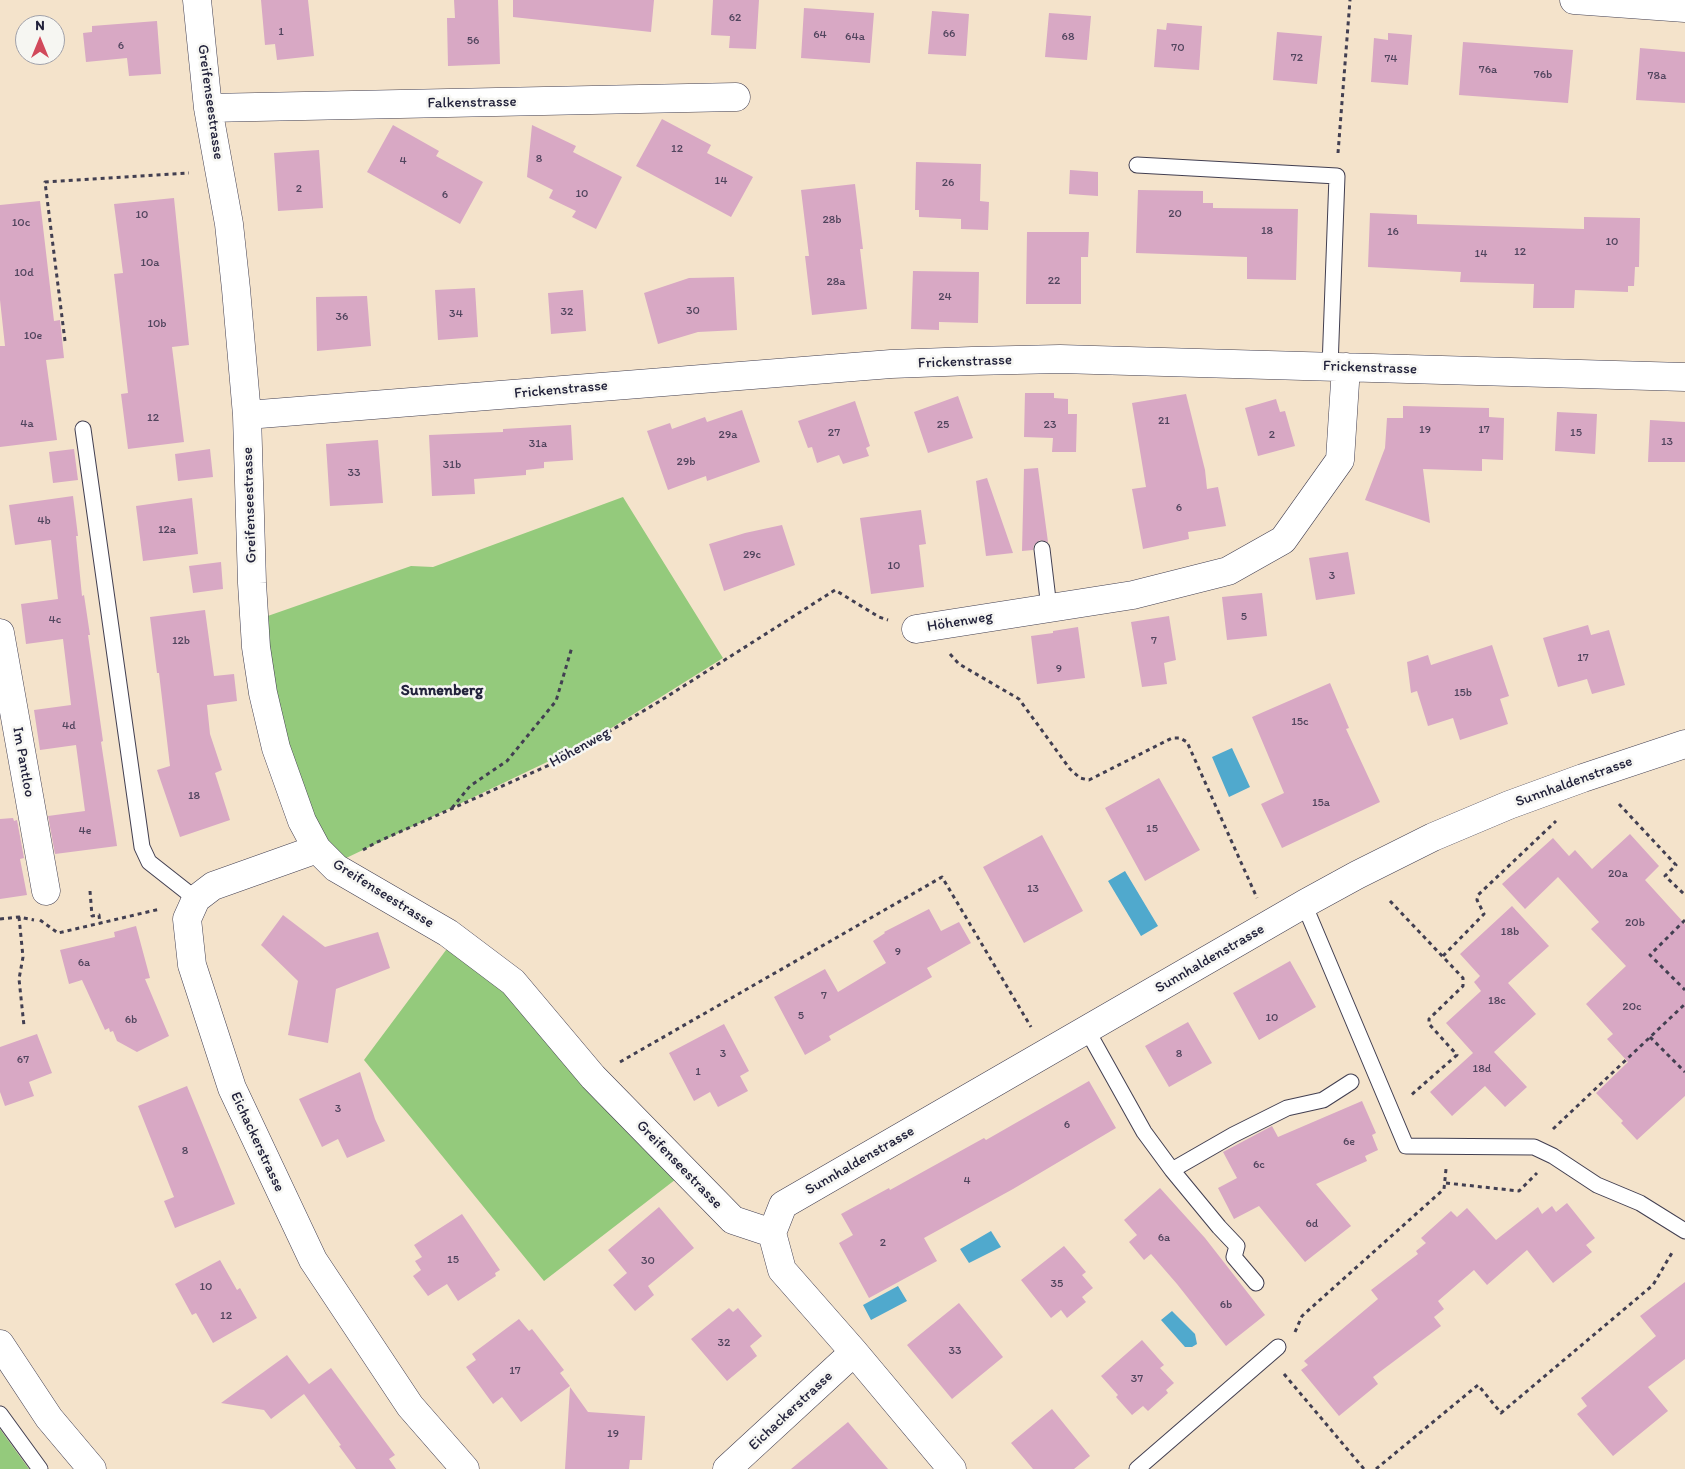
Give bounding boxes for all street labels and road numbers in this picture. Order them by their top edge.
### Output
street label: Greifenseestrasse [193,43,227,161]
street label: Falkenstrasse [427,93,517,113]
street label: Frickenstrasse [918,351,1012,373]
street label: Frickenstrasse [1323,357,1417,379]
street label: Frickenstrasse [513,377,609,403]
street label: Greifenseestrasse [239,447,261,563]
street label: Höhenweg [926,608,994,636]
street label: Höhenweg [547,724,613,772]
street label: Im Pantloo [8,725,38,799]
street label: Sunnhaldenstrasse [1513,752,1635,812]
street label: Greifenseestrasse [329,856,437,932]
street label: Sunnhaldenstrasse [1152,920,1268,998]
street label: Eichackerstrasse [226,1089,288,1195]
street label: Greifenseestrasse [632,1117,726,1213]
street label: Sunnhaldenstrasse [802,1122,918,1200]
street label: Eichackerstrasse [745,1367,837,1455]

